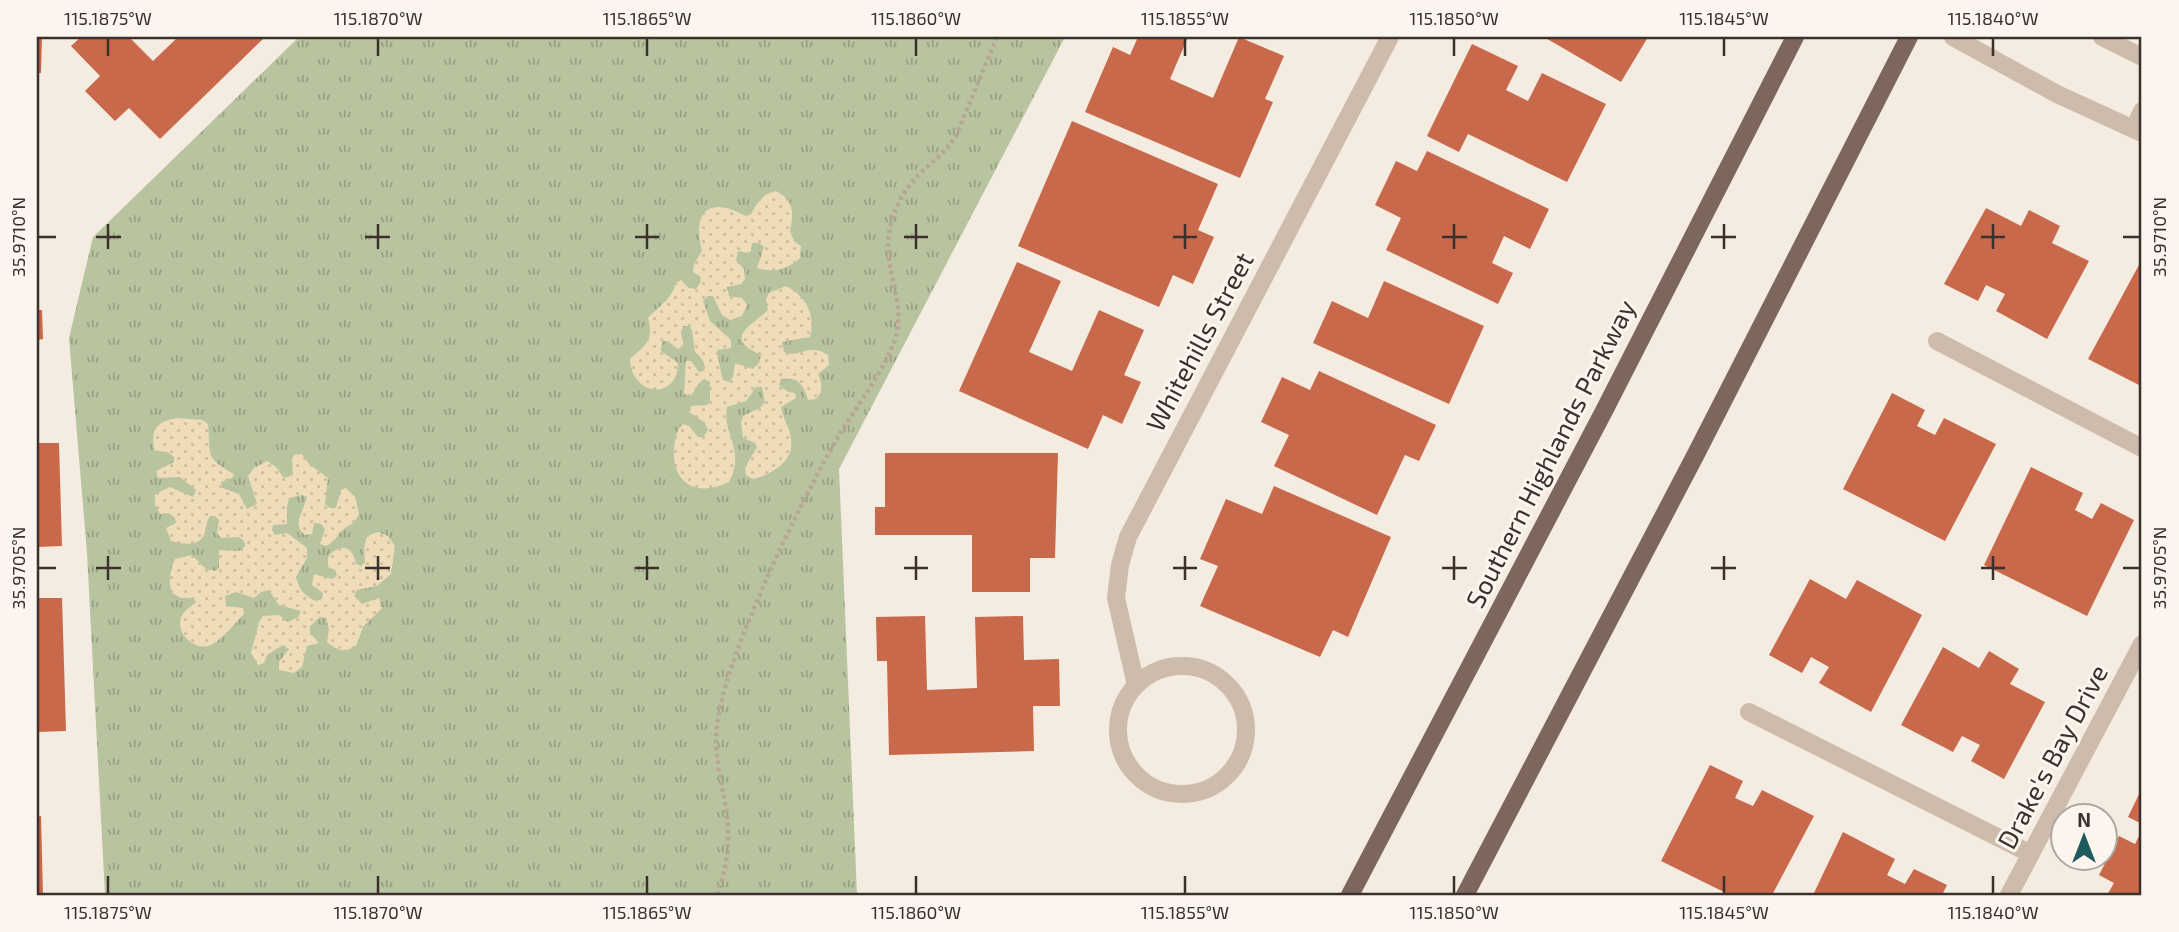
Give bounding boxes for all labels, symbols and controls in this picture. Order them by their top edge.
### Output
text: 115.1875°W [64,7,152,29]
text: 115.1870°W [333,7,423,29]
text: 115.1865°W [603,7,691,29]
text: 115.1860°W [871,7,961,29]
text: 115.1855°W [1141,7,1229,29]
text: 115.1850°W [1409,7,1499,29]
text: 115.1845°W [1679,7,1769,29]
text: 115.1840°W [1948,7,2038,29]
text: 35.9710°N [7,197,29,277]
text: 35.9710°N [2148,197,2170,277]
street label: Whitehills Street [1138,246,1259,436]
street label: Southern Highlands Parkway [1458,294,1641,612]
text: 35.9705°N [7,526,29,610]
text: 35.9705°N [2148,526,2170,610]
street label: Drake's Bay Drive [1990,659,2113,854]
north arrow [2050,802,2120,872]
text: N [2077,808,2091,831]
text: 115.1875°W [64,901,152,923]
text: 115.1870°W [333,901,423,923]
text: 115.1865°W [603,901,691,923]
text: 115.1860°W [871,901,961,923]
text: 115.1855°W [1141,901,1229,923]
text: 115.1850°W [1409,901,1499,923]
text: 115.1845°W [1679,901,1769,923]
text: 115.1840°W [1948,901,2038,923]

